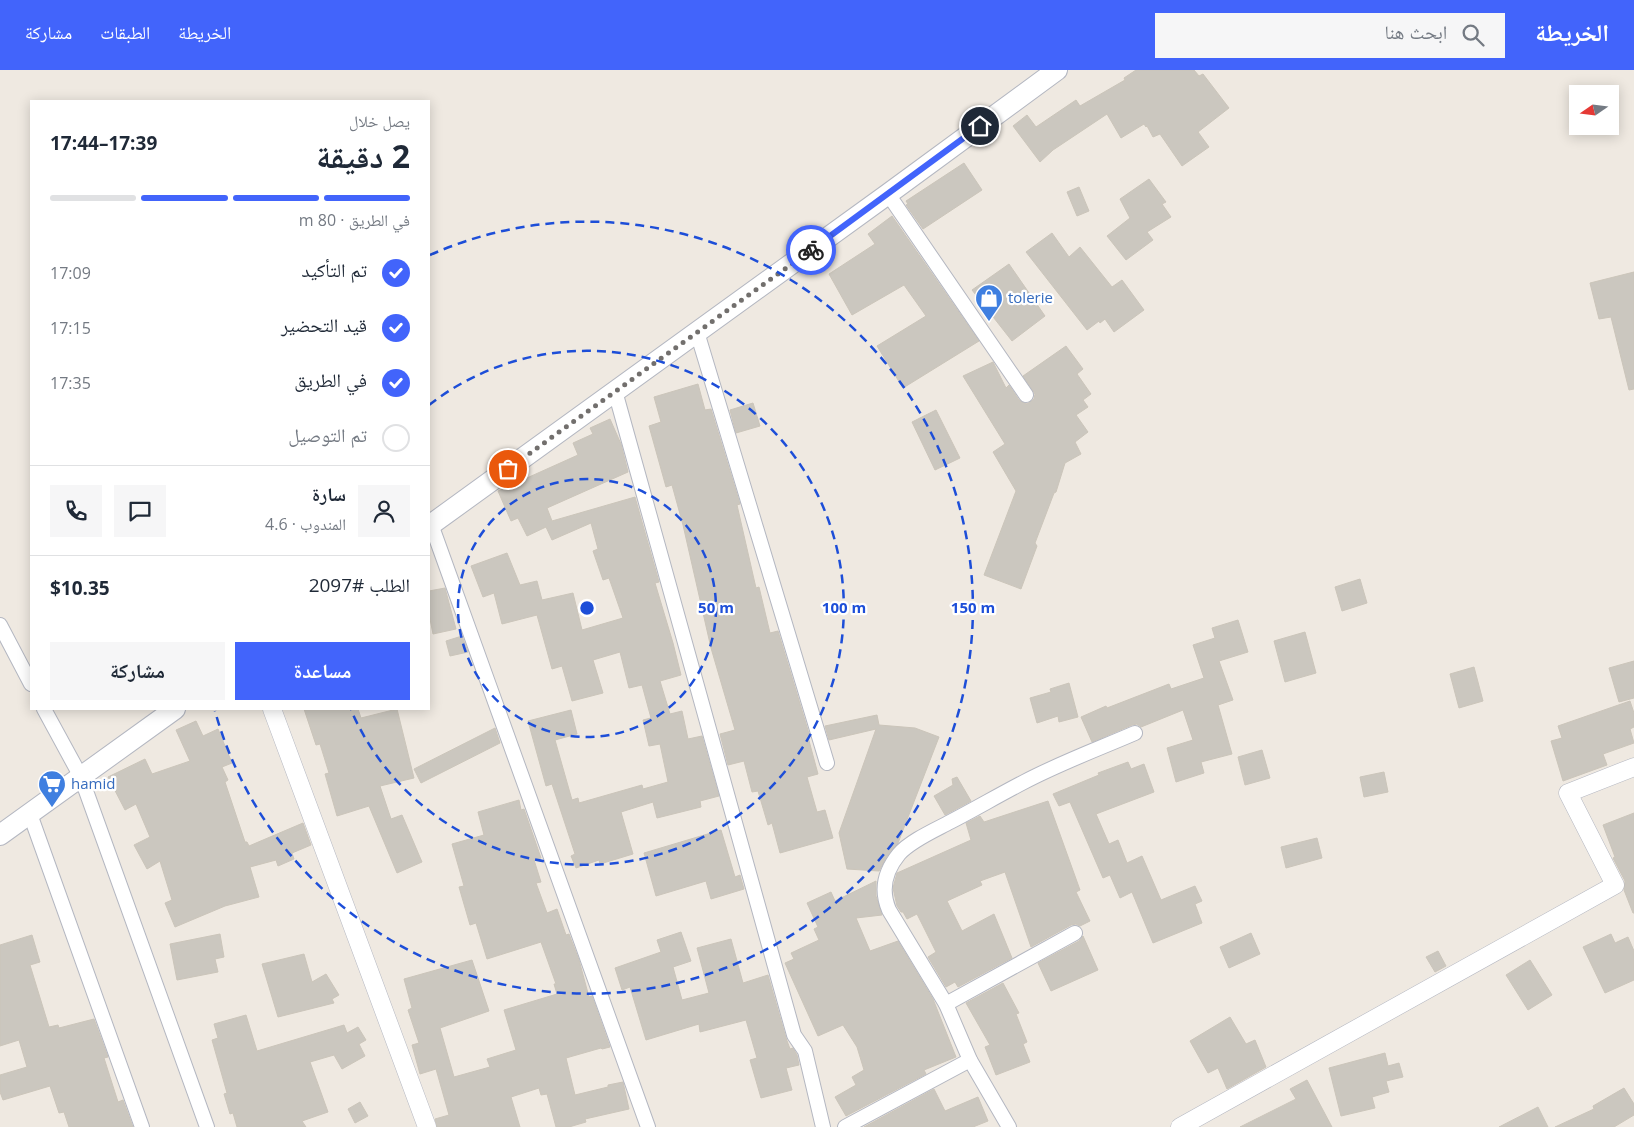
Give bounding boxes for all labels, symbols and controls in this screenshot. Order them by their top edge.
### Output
search box [1155,13,1505,58]
text: الخريطة [1535,15,1609,48]
text: ابحث هنا [1384,19,1447,45]
text: مشاركة [25,20,72,44]
text: الطبقات [100,20,150,44]
text: الخريطة [178,20,231,44]
icon: search [1459,21,1487,49]
north arrow [1569,85,1619,135]
map controls [1569,85,1619,135]
pin [959,105,1001,147]
text: يصل خلال [349,110,410,132]
icon: home [966,112,994,140]
text: 17:39–17:44 [50,130,157,156]
text: 2 دقيقة [316,134,410,177]
text: في الطريق · 80 m [299,209,410,231]
courier [786,225,836,275]
icon: bike [797,236,825,264]
text: تم التأكيد [302,257,367,283]
icon: check [382,259,410,287]
text: 17:09 [50,262,91,284]
shop icon: tolerie [974,283,1004,322]
place label: tolerie [1008,287,1053,307]
text: قيد التحضير [281,312,367,338]
icon: check [382,314,410,342]
text: 17:15 [50,317,91,339]
text: في الطريق [294,367,367,393]
icon: check [382,369,410,397]
text: 17:35 [50,372,91,394]
text: تم التوصيل [288,422,367,448]
pin [487,448,529,490]
icon: bag [494,455,522,483]
text: سارة [312,481,346,507]
button: phone [50,485,102,537]
button: chat [114,485,166,537]
button: person [358,485,410,537]
text: المندوب · 4.6 [265,513,346,535]
text: الطلب #2097 [309,572,410,598]
text: $10.35 [50,575,110,601]
text: 50 m [698,597,734,617]
text: 100 m [822,597,866,617]
text: 150 m [951,597,995,617]
centre of rings [578,599,596,617]
button: مشاركة [50,642,225,700]
button: مساعدة [235,642,410,700]
supermarket icon: hamid [37,769,67,808]
place label: hamid [71,773,115,793]

